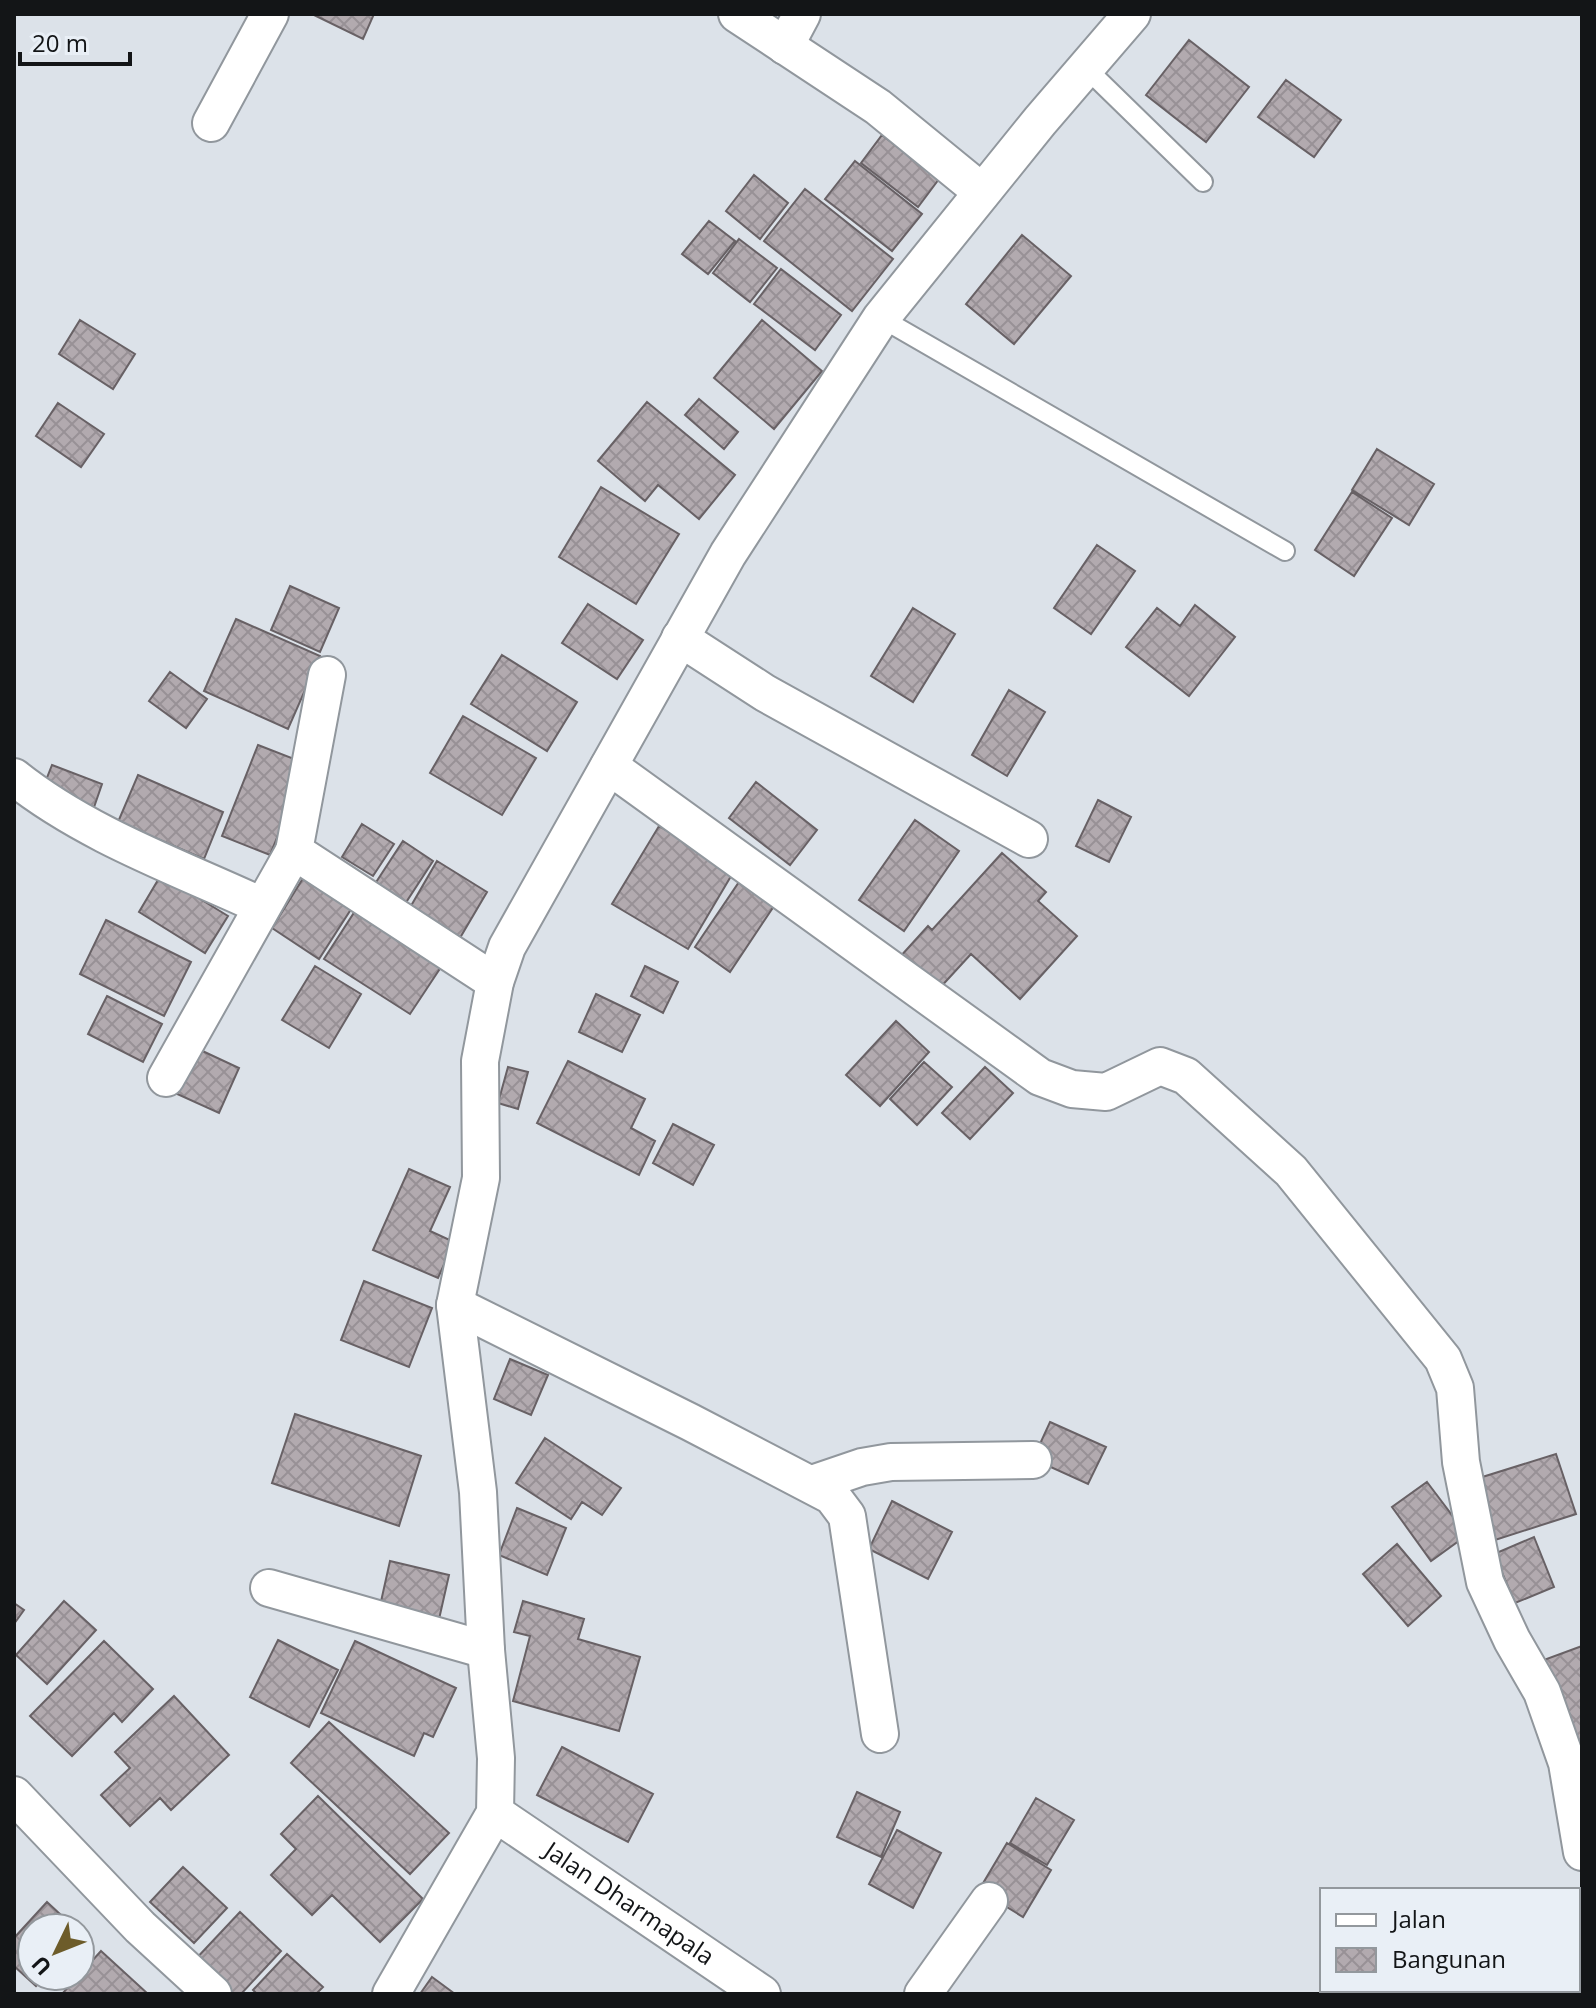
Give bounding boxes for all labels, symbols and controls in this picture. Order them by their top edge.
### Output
scale bar [20,16,130,66]
text: 20 m [32,26,88,59]
street label: Jalan Dharmapala [537,1832,721,1972]
legend [1320,1888,1580,1992]
text: Jalan [1390,1902,1446,1935]
north arrow [16,1912,96,1992]
text: Bangunan [1392,1942,1506,1975]
text: U [24,1950,57,1983]

